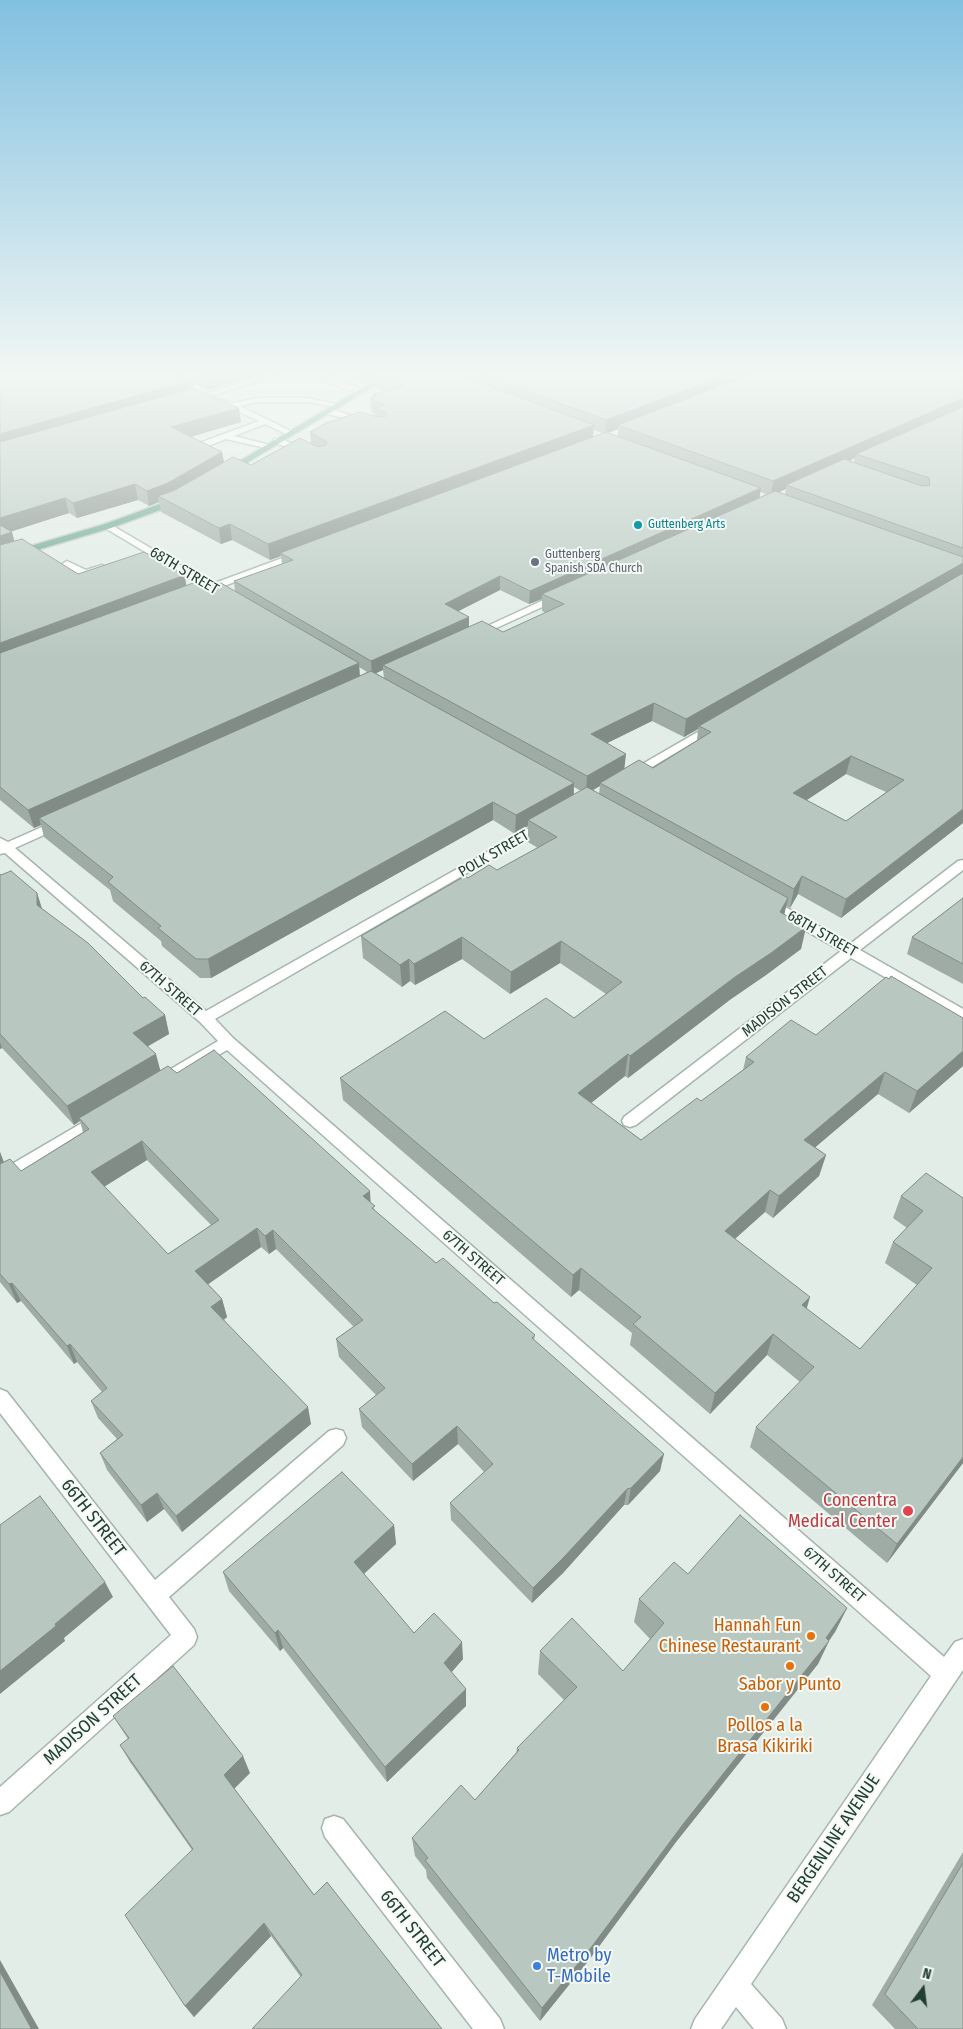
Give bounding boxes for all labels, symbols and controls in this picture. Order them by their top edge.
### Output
place label: Guttenberg Arts [648,518,725,532]
marker: Guttenberg Arts [632,519,644,531]
street label: 68TH STREET [146,543,222,599]
place label: Guttenberg Spanish SDA Church [545,548,643,576]
marker: Guttenberg Spanish SDA Church [529,556,541,568]
street label: POLK STREET [455,827,533,881]
street label: 68TH STREET [784,907,860,961]
street label: 67TH STREET [135,957,205,1021]
street label: MADISON STREET [739,963,831,1041]
street label: 67TH STREET [438,1226,508,1290]
street label: 66TH STREET [56,1475,130,1561]
place label: Concentra Medical Center [788,1490,897,1532]
marker: Concentra Medical Center [901,1504,915,1518]
street label: 67TH STREET [799,1543,869,1607]
place label: Hannah Fun Chinese Restaurant [659,1615,801,1658]
marker: Hannah Fun Chinese Restaurant [805,1630,817,1642]
marker: Sabor y Punto [784,1660,796,1672]
street label: MADISON STREET [39,1670,147,1770]
place label: Sabor y Punto [739,1674,841,1696]
marker: Pollos a la Brasa Kikiriki [759,1701,771,1713]
place label: Pollos a la Brasa Kikiriki [717,1715,813,1758]
street label: BERGENLINE AVENUE [783,1771,885,1907]
street label: 66TH STREET [375,1886,449,1972]
place label: Metro by T-Mobile [547,1945,612,1988]
marker: Metro by T-Mobile [531,1960,543,1972]
north arrow [898,1964,948,2014]
text: N [921,1965,933,1983]

